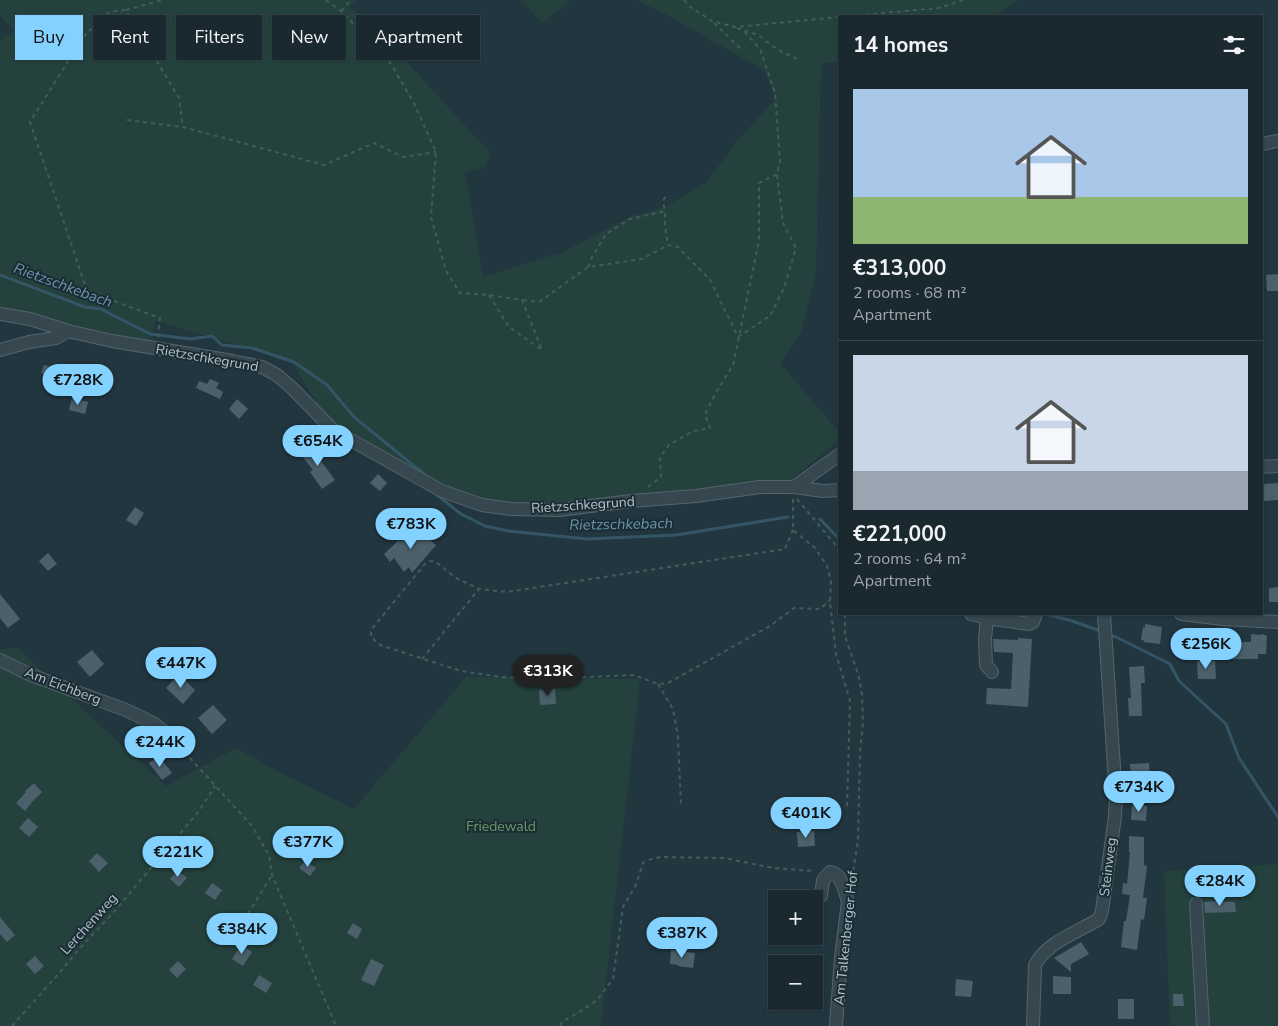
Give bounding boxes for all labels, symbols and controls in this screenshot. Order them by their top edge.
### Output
chip: Buy [15,15,83,60]
chip: Rent [93,15,166,60]
chip: Filters [176,15,262,60]
chip: New [272,15,346,60]
chip: Apartment [356,15,480,60]
text: 14 homes [853,31,948,59]
icon: filters [1220,31,1248,59]
icon: home [1006,122,1096,212]
text: €313,000 [853,254,946,282]
water label: Rietzschkebach [11,258,115,312]
text: 2 rooms · 68 m² [853,282,966,304]
text: Apartment [853,304,931,326]
street label: Rietzschkegrund [154,340,260,376]
pin: €728K [43,364,113,406]
text: €728K [53,369,103,391]
icon: home [1006,387,1096,477]
pin: €654K [283,424,353,467]
text: €654K [293,430,343,452]
street label: Rietzschkegrund [530,492,636,518]
pin: €783K [376,508,446,550]
text: €783K [386,513,436,535]
water label: Rietzschkebach [569,513,673,535]
text: €221,000 [853,520,946,548]
text: 2 rooms · 64 m² [853,548,966,570]
text: Apartment [853,570,931,592]
pin: €256K [1171,628,1241,670]
text: €256K [1181,633,1231,655]
pin: €447K [146,646,216,689]
text: €447K [156,652,206,674]
pin: €313K [513,654,583,697]
text: €313K [523,660,573,682]
street label: Am Eichberg [22,663,104,709]
pin: €244K [125,726,195,768]
text: €244K [135,731,185,753]
pin: €734K [1104,770,1174,813]
text: €734K [1114,776,1164,798]
pin: €401K [771,796,841,839]
text: €401K [781,802,831,824]
park label: Friedewald [466,817,536,836]
pin: €377K [273,826,343,868]
text: €377K [283,831,333,853]
pin: €221K [143,836,213,878]
street label: Steinweg [1095,836,1121,898]
text: €221K [153,841,203,863]
pin: €284K [1185,864,1255,907]
street label: Am Talkenberger Hof [830,870,863,1006]
text: €284K [1195,870,1245,892]
street label: Lerchenweg [56,889,122,959]
map controls [768,890,823,1010]
button: + [768,890,823,945]
pin: €384K [207,912,277,955]
pin: €387K [647,916,717,959]
text: €384K [217,918,267,940]
text: €387K [657,922,707,944]
button: − [768,955,823,1010]

